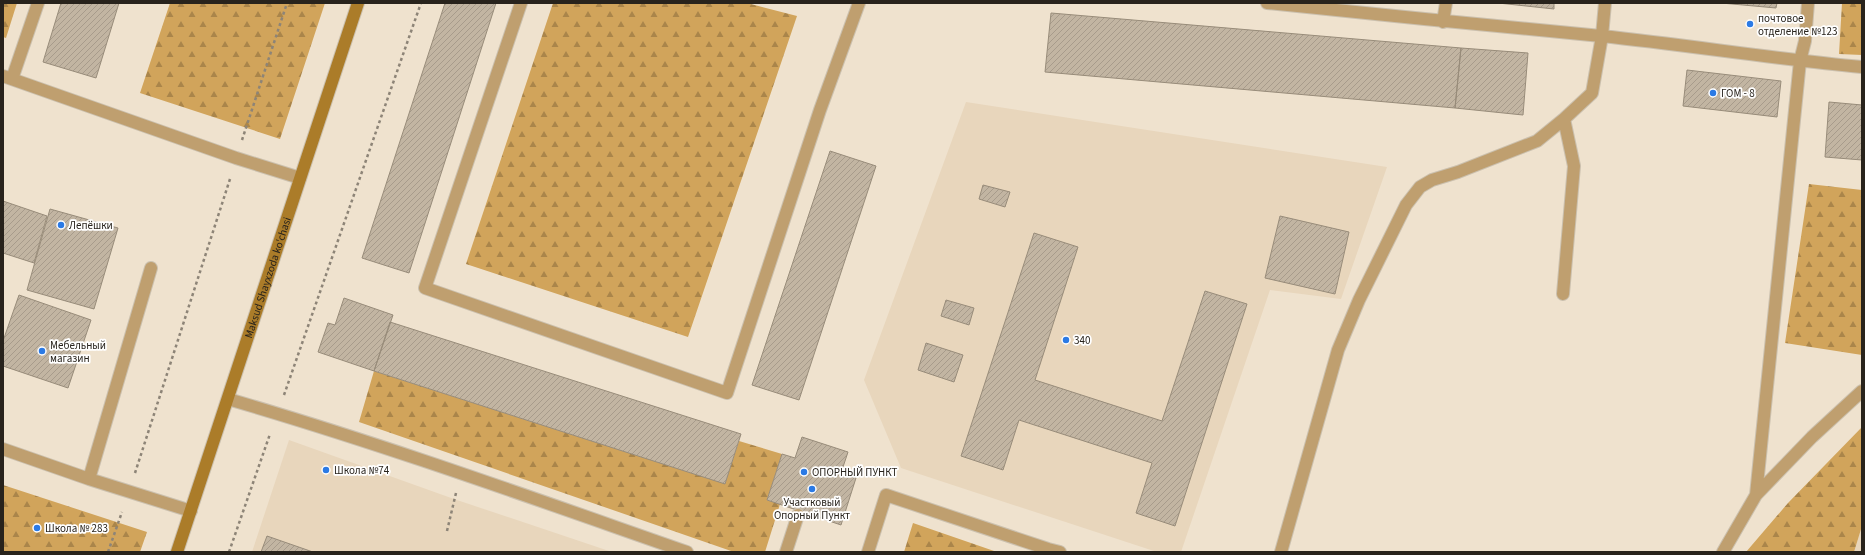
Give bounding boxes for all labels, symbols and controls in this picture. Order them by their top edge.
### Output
place label: почтовое отделение №123 [1758,11,1837,39]
marker: почтовое отделение №123 [1745,19,1755,29]
place label: ГОМ - 8 [1721,86,1755,101]
marker: ГОМ - 8 [1708,88,1718,98]
street label: Maksud Shayxzoda ko'chasi [241,215,295,340]
place label: Лепёшки [69,218,113,233]
marker: Лепёшки [56,220,66,230]
place label: 340 [1074,333,1090,348]
marker: 340 [1061,335,1071,345]
place label: Мебельный магазин [50,338,106,366]
marker: Мебельный магазин [37,346,47,356]
place label: Школа №74 [334,463,390,478]
marker: Школа №74 [321,465,331,475]
place label: ОПОРНЫЙ ПУНКТ [812,465,898,480]
marker: ОПОРНЫЙ ПУНКТ [799,467,809,477]
marker: Участковый Опорный Пункт [807,484,817,494]
place label: Участковый Опорный Пункт [774,495,850,523]
place label: Школа № 283 [45,521,108,536]
marker: Школа № 283 [32,523,42,533]

